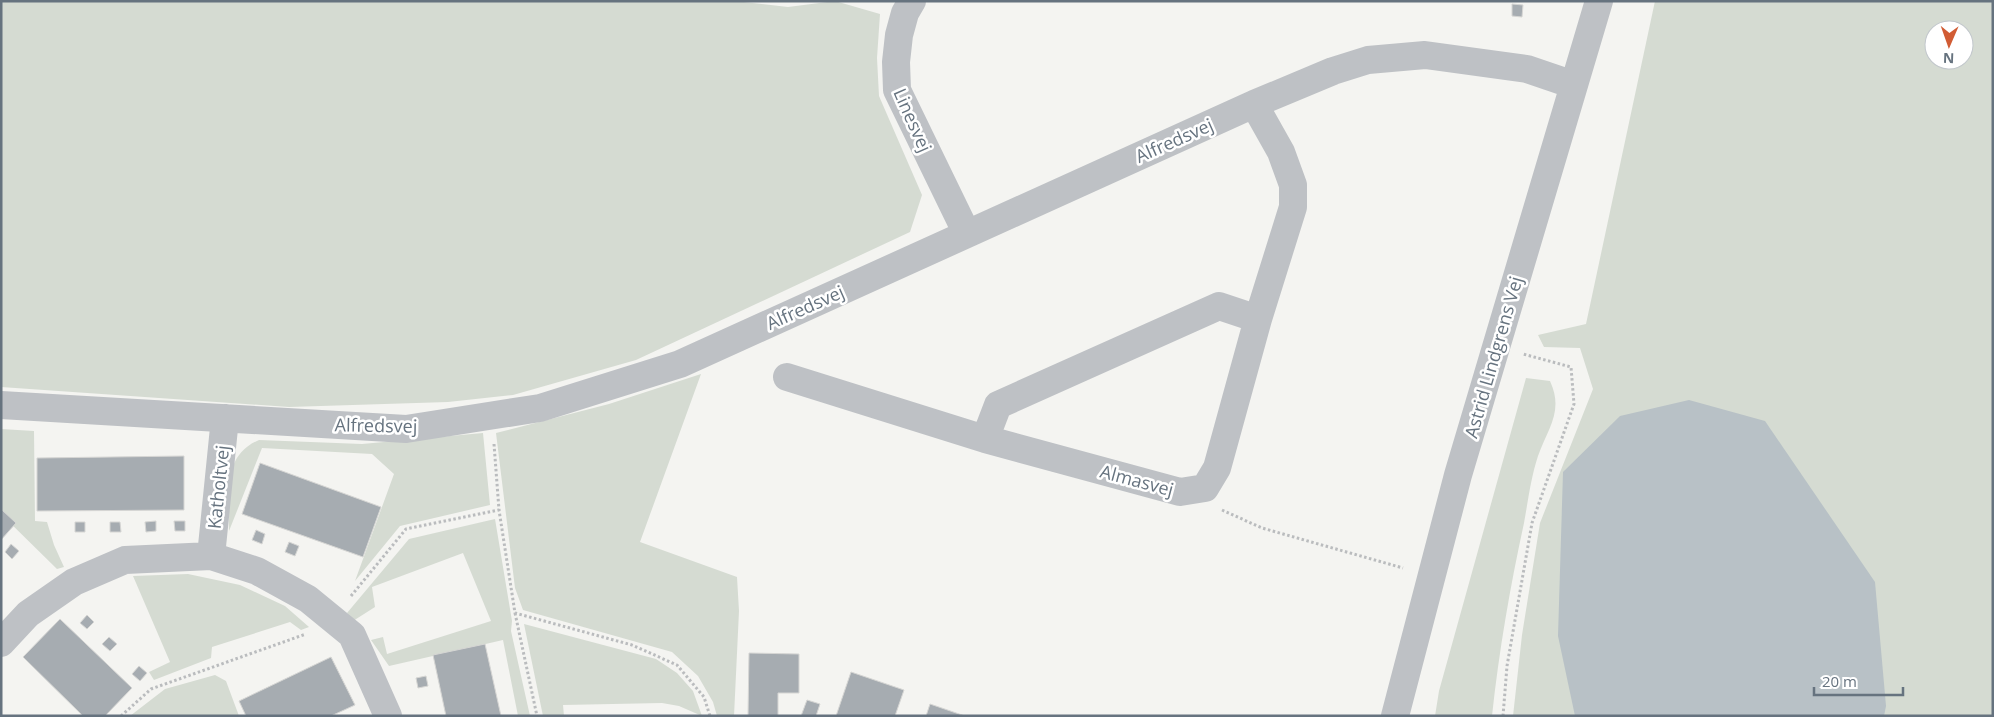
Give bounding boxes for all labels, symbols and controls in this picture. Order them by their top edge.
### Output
north arrow [1924,20,1974,70]
text: N [1943,49,1955,68]
street label: Linesvej [888,84,938,156]
street label: Alfredsvej [1131,112,1217,168]
street label: Astrid Lindgrens Vej [1458,273,1528,441]
street label: Alfredsvej [762,279,848,335]
street label: Alfredsvej [334,412,418,438]
street label: Katholtvej [202,444,234,530]
street label: Almasvej [1098,459,1176,501]
scale bar [1814,664,1903,696]
text: 20 m [1822,671,1857,691]

